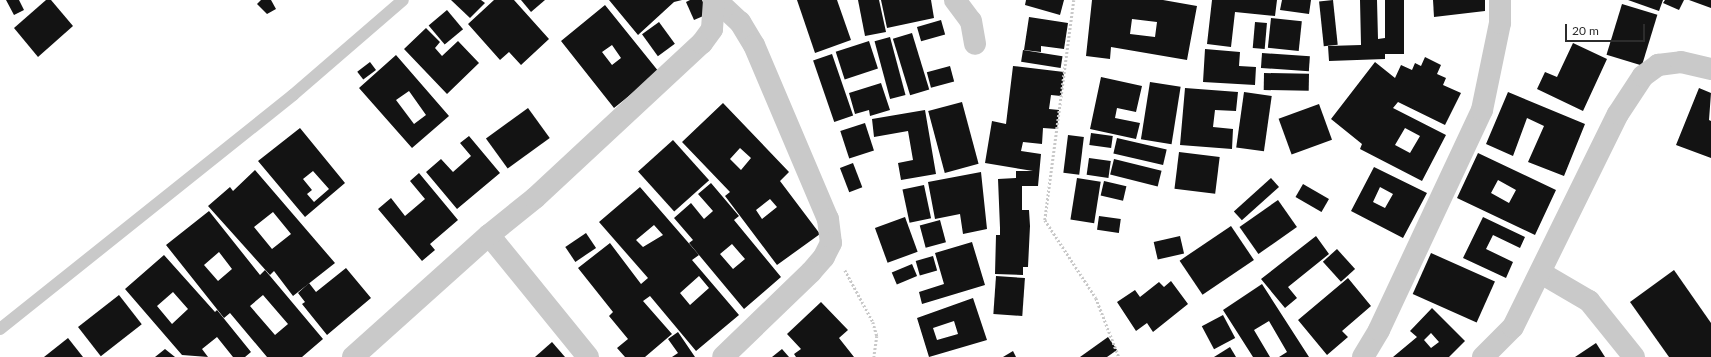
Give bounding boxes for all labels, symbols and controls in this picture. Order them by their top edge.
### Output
scale bar [1567,16,1647,42]
text: 20 m [1572,23,1599,38]

